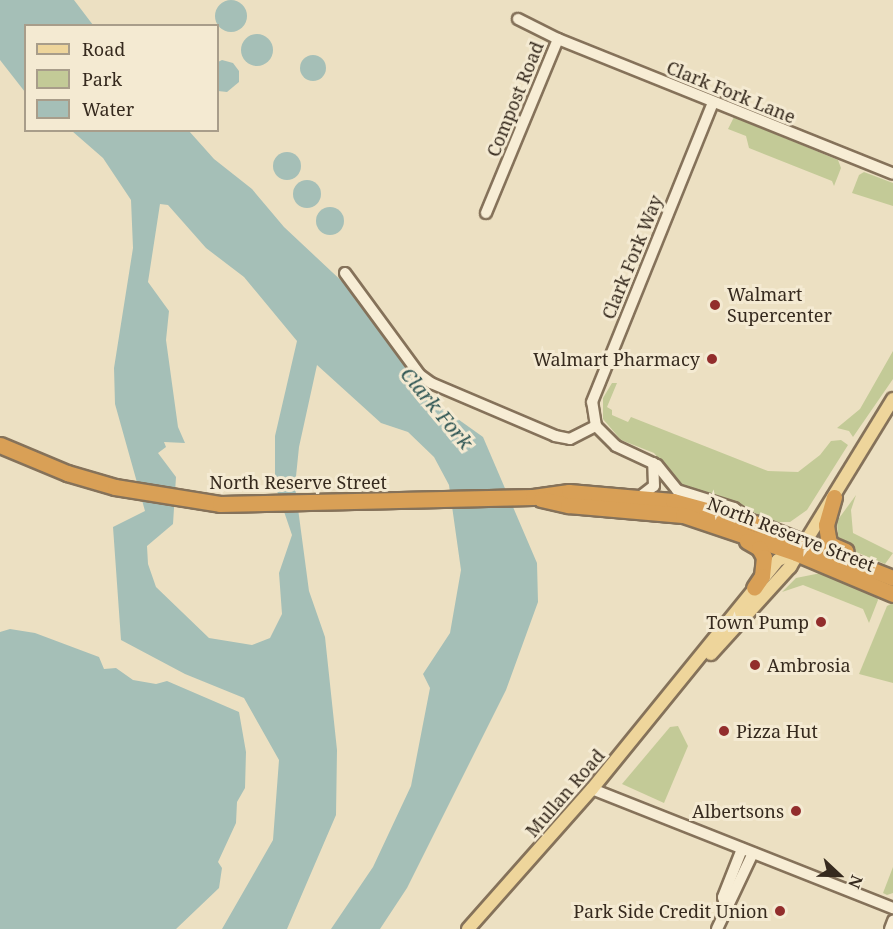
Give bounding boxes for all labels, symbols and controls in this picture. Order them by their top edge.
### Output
legend [24,24,219,132]
text: Road [82,37,125,61]
street label: Compost Road [482,38,548,160]
street label: Clark Fork Lane [663,56,799,128]
text: Park [82,67,122,91]
text: Water [82,97,134,121]
street label: Clark Fork Way [597,192,667,322]
place label: Walmart Supercenter [727,284,832,326]
marker: Walmart Supercenter [708,298,722,312]
place label: Walmart Pharmacy [533,348,700,370]
marker: Walmart Pharmacy [705,352,719,366]
water label: Clark Fork [396,362,478,454]
street label: North Reserve Street [209,471,387,493]
street label: North Reserve Street [704,492,878,576]
place label: Town Pump [706,611,809,633]
marker: Town Pump [814,615,828,629]
place label: Ambrosia [767,654,851,676]
marker: Ambrosia [748,658,762,672]
place label: Pizza Hut [736,720,818,742]
marker: Pizza Hut [717,724,731,738]
street label: Mullan Road [521,745,609,841]
place label: Albertsons [692,800,784,822]
marker: Albertsons [789,804,803,818]
north arrow [809,845,869,905]
text: N [843,872,868,892]
place label: Park Side Credit Union [573,900,768,922]
marker: Park Side Credit Union [773,904,787,918]

